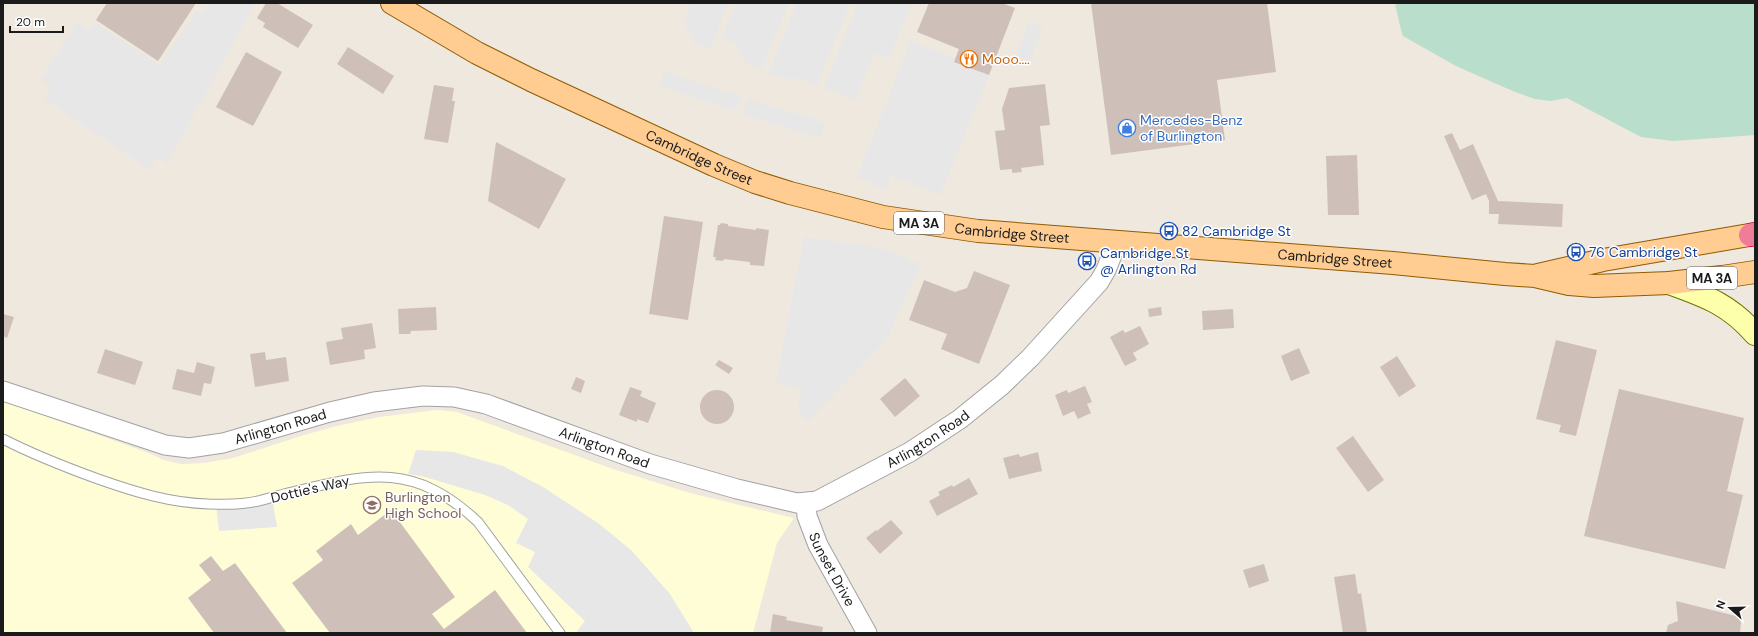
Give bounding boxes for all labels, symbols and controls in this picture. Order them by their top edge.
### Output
scale bar [10,8,63,34]
text: 20 m [16,14,45,30]
restaurant icon: Mooo.... [959,49,979,69]
place label: Mooo.... [982,50,1030,68]
place label: Mercedes-Benz of Burlington [1140,111,1243,145]
shop icon: Mercedes-Benz of Burlington [1117,118,1137,138]
street label: Cambridge Street [643,126,755,189]
road number: MA 3A [894,212,944,234]
street label: Cambridge Street [953,219,1070,247]
bus stop icon: 82 Cambridge St [1159,221,1179,241]
place label: 82 Cambridge St [1182,222,1291,240]
bus stop icon: 76 Cambridge St [1566,242,1586,262]
place label: 76 Cambridge St [1589,243,1698,261]
place label: Cambridge St @ Arlington Rd [1100,244,1197,278]
street label: Cambridge Street [1277,245,1393,272]
bus stop icon: Cambridge St @ Arlington Rd [1077,251,1097,271]
road number: MA 3A [1687,267,1737,289]
street label: Arlington Road [232,405,328,448]
street label: Arlington Road [883,406,973,472]
street label: Arlington Road [557,423,652,472]
street label: Dottie's Way [269,471,351,507]
place label: Burlington High School [385,488,461,522]
school or university icon: Burlington High School [362,495,382,515]
street label: Sunset Drive [805,530,859,609]
north arrow [1710,588,1750,628]
text: N [1713,598,1729,611]

